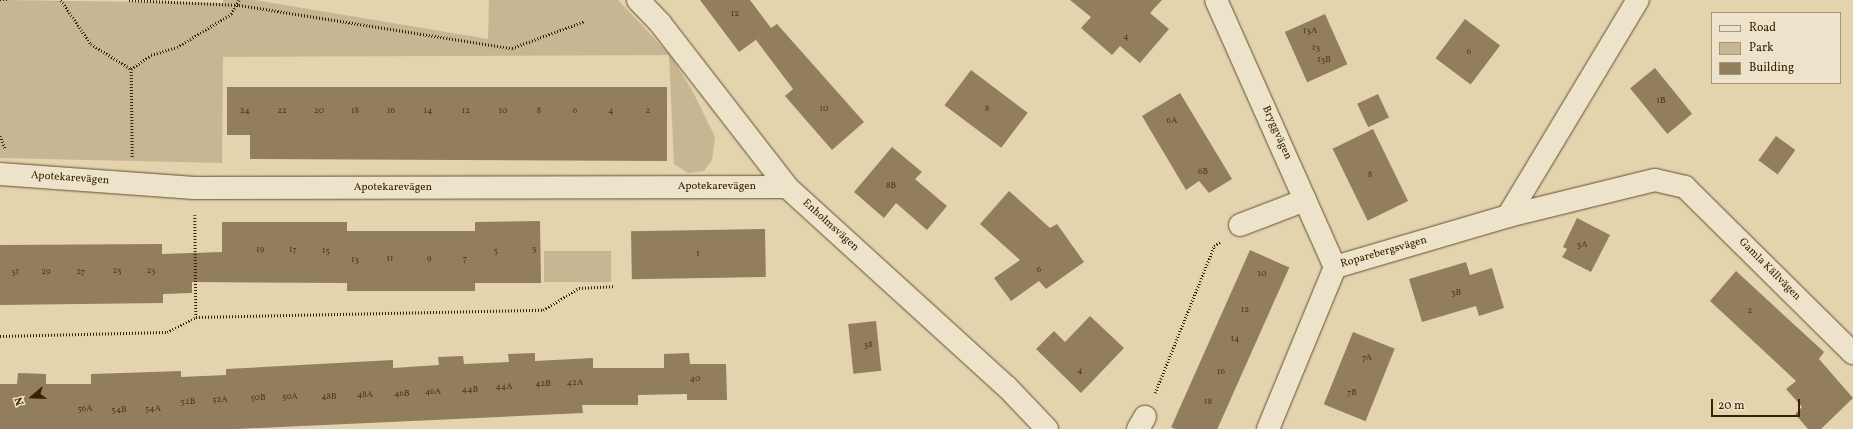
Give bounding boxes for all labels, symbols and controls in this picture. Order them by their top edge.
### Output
house number: 12 [731,9,739,19]
legend [1711,12,1841,84]
text: Road [1749,20,1776,36]
house number: 13A [1303,26,1317,36]
house number: 4 [1123,32,1129,42]
text: Park [1749,40,1774,56]
house number: 13 [1312,43,1320,53]
house number: 6 [1467,47,1471,57]
house number: 13B [1317,55,1331,65]
text: Building [1749,60,1794,76]
house number: 1B [1656,96,1666,106]
house number: 10 [820,104,828,114]
house number: 8 [985,104,989,114]
street label: Bryggvägen [1258,104,1294,162]
house number: 24 [240,106,250,116]
house number: 22 [277,106,287,116]
house number: 20 [314,106,324,116]
house number: 18 [351,106,359,116]
house number: 16 [387,106,395,116]
house number: 14 [424,106,432,116]
house number: 12 [462,106,470,116]
house number: 10 [499,106,507,116]
house number: 8 [537,106,541,116]
house number: 6 [573,106,577,116]
house number: 4 [608,106,614,116]
house number: 2 [646,106,650,116]
house number: 6A [1167,116,1177,126]
house number: 6B [1198,167,1208,177]
street label: Apotekarevägen [30,170,110,188]
house number: 8 [1368,170,1372,180]
street label: Apotekarevägen [678,180,756,194]
street label: Apotekarevägen [354,181,432,195]
house number: 8B [886,181,896,191]
street label: Enholmsvägen [799,197,861,255]
street label: Roparebergsvägen [1339,234,1429,272]
street label: Gamla Källvägen [1735,236,1803,304]
house number: 3A [1577,240,1587,250]
house number: 3 [532,244,536,254]
house number: 19 [256,245,264,255]
house number: 17 [289,245,297,255]
house number: 15 [322,246,330,256]
house number: 5 [494,246,498,256]
house number: 1 [696,249,700,259]
house number: 11 [387,254,393,264]
house number: 9 [427,254,431,264]
house number: 7 [463,254,467,264]
house number: 13 [351,255,359,265]
house number: 6 [1037,265,1041,275]
house number: 25 [112,266,122,276]
house number: 23 [146,266,156,276]
house number: 31 [11,267,19,277]
house number: 29 [41,267,51,277]
house number: 27 [77,267,85,277]
house number: 10 [1258,269,1266,279]
house number: 3B [1451,288,1461,298]
house number: 12 [1241,305,1249,315]
house number: 2 [1748,306,1752,316]
house number: 14 [1231,334,1239,344]
house number: 38 [863,340,873,350]
house number: 7A [1362,353,1372,363]
house number: 4 [1077,366,1083,376]
house number: 16 [1217,367,1225,377]
house number: 40 [690,374,700,384]
north arrow [12,377,52,417]
house number: 42A [567,378,583,388]
house number: 42B [535,379,551,389]
house number: 44A [495,382,513,392]
house number: 44B [462,385,478,395]
house number: 46A [425,387,441,397]
house number: 7B [1347,388,1357,398]
house number: 46B [394,389,410,399]
house number: 48A [357,390,373,400]
scale bar [1713,391,1802,417]
house number: 50A [282,392,298,402]
house number: 48B [321,392,337,402]
house number: 50B [250,393,266,403]
text: N [12,395,29,407]
house number: 52A [212,395,228,405]
house number: 52B [181,397,195,407]
house number: 18 [1204,397,1212,407]
text: 20 m [1718,398,1745,414]
house number: 56A [77,404,93,414]
house number: 54A [145,404,161,414]
house number: 54B [111,405,127,415]

